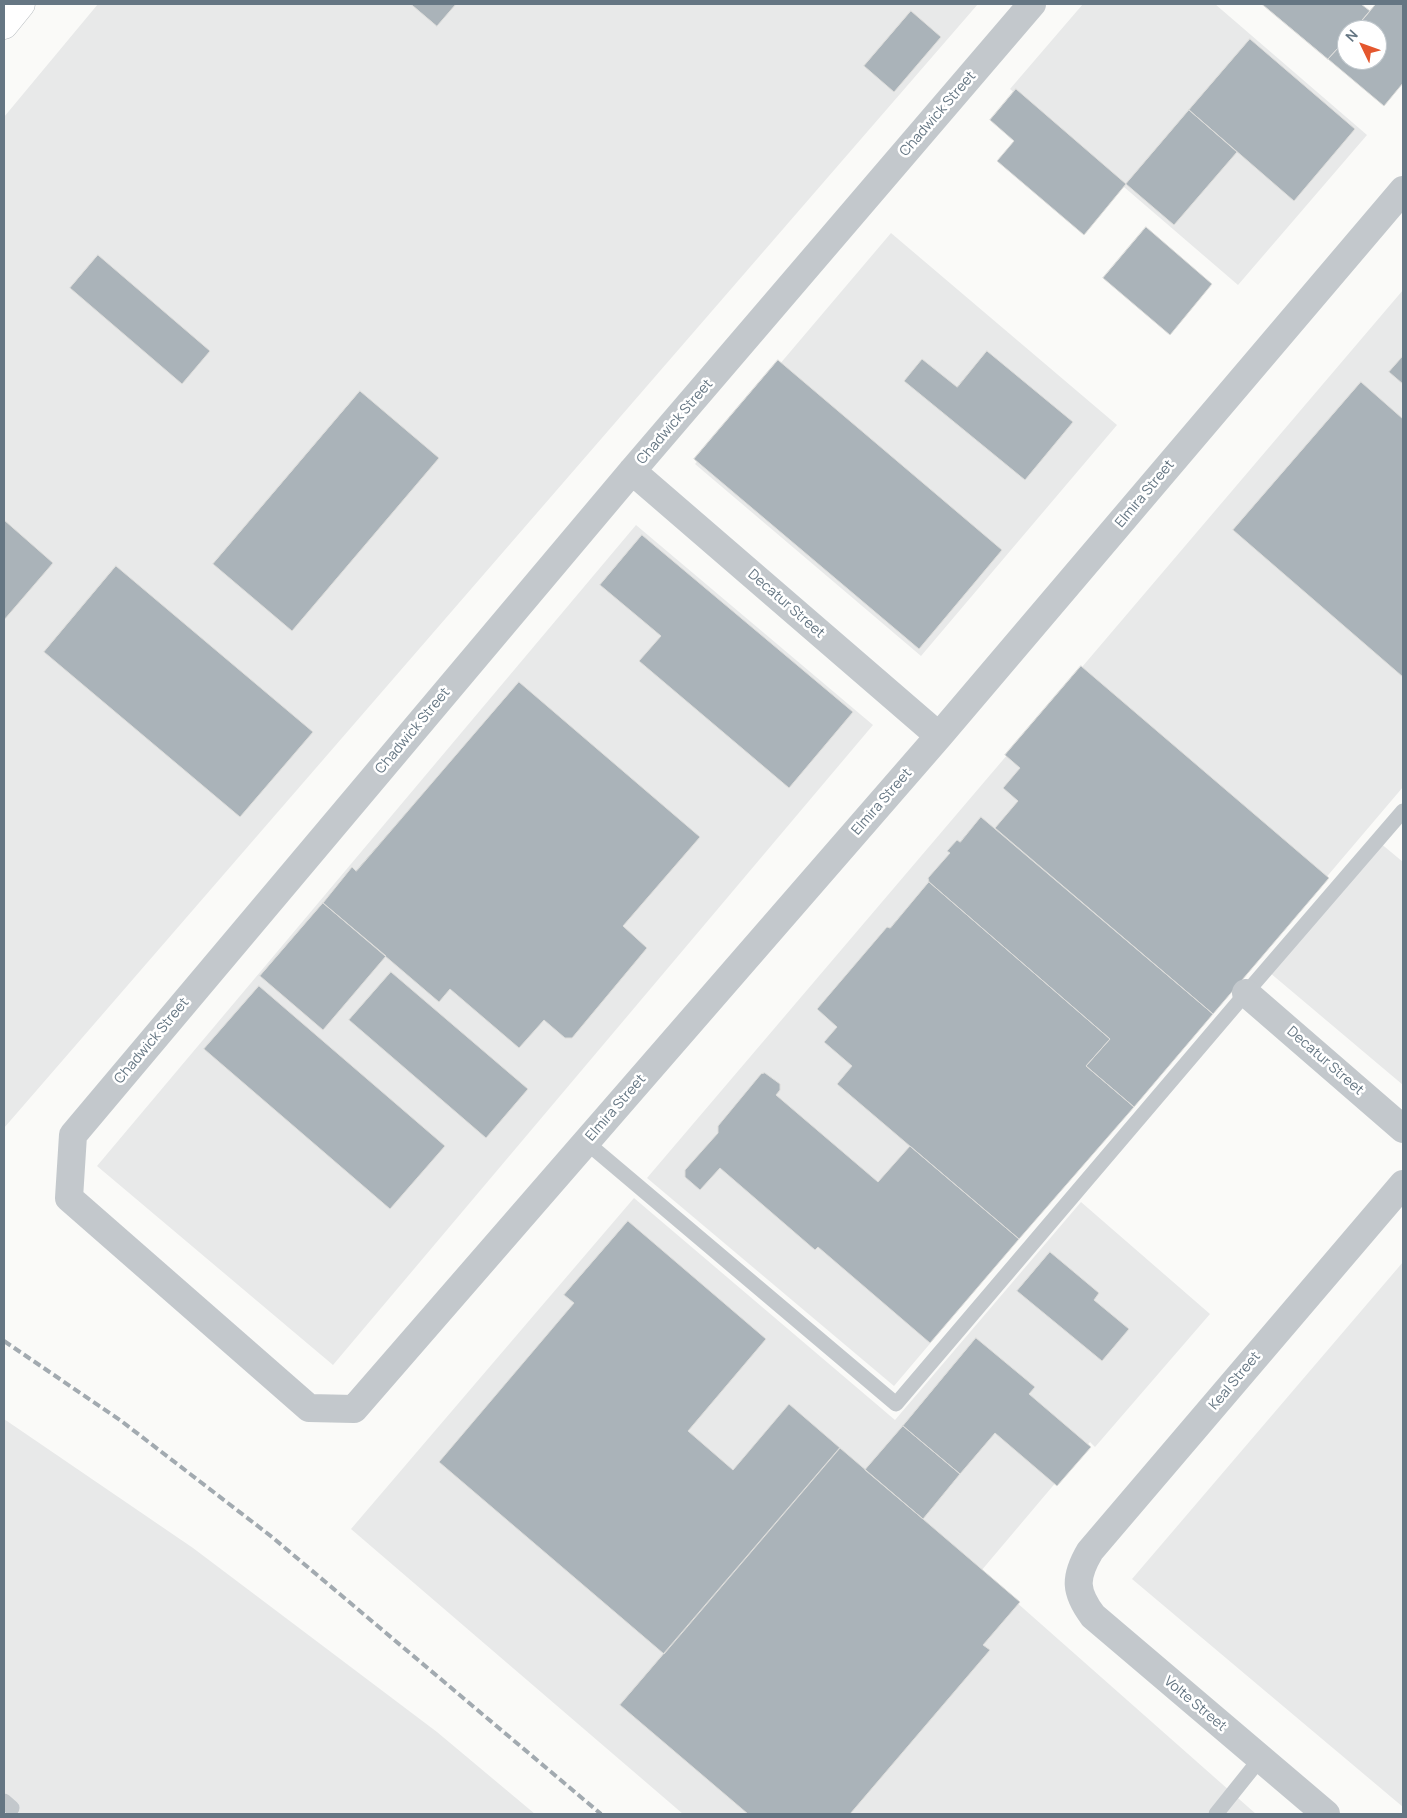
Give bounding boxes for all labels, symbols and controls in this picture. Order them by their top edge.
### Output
north arrow [1337,20,1387,70]
text: N [1341,25,1362,45]
street label: Chadwick Street [897,68,979,160]
street label: Chadwick Street [634,376,716,468]
street label: Elmira Street [1112,457,1178,531]
street label: Decatur Street [744,566,828,642]
street label: Chadwick Street [372,685,454,777]
street label: Elmira Street [848,765,916,839]
street label: Chadwick Street [111,995,193,1087]
street label: Decatur Street [1283,1023,1367,1099]
street label: Elmira Street [582,1071,650,1145]
street label: Keal Street [1206,1348,1264,1414]
street label: Volte Street [1160,1673,1230,1735]

